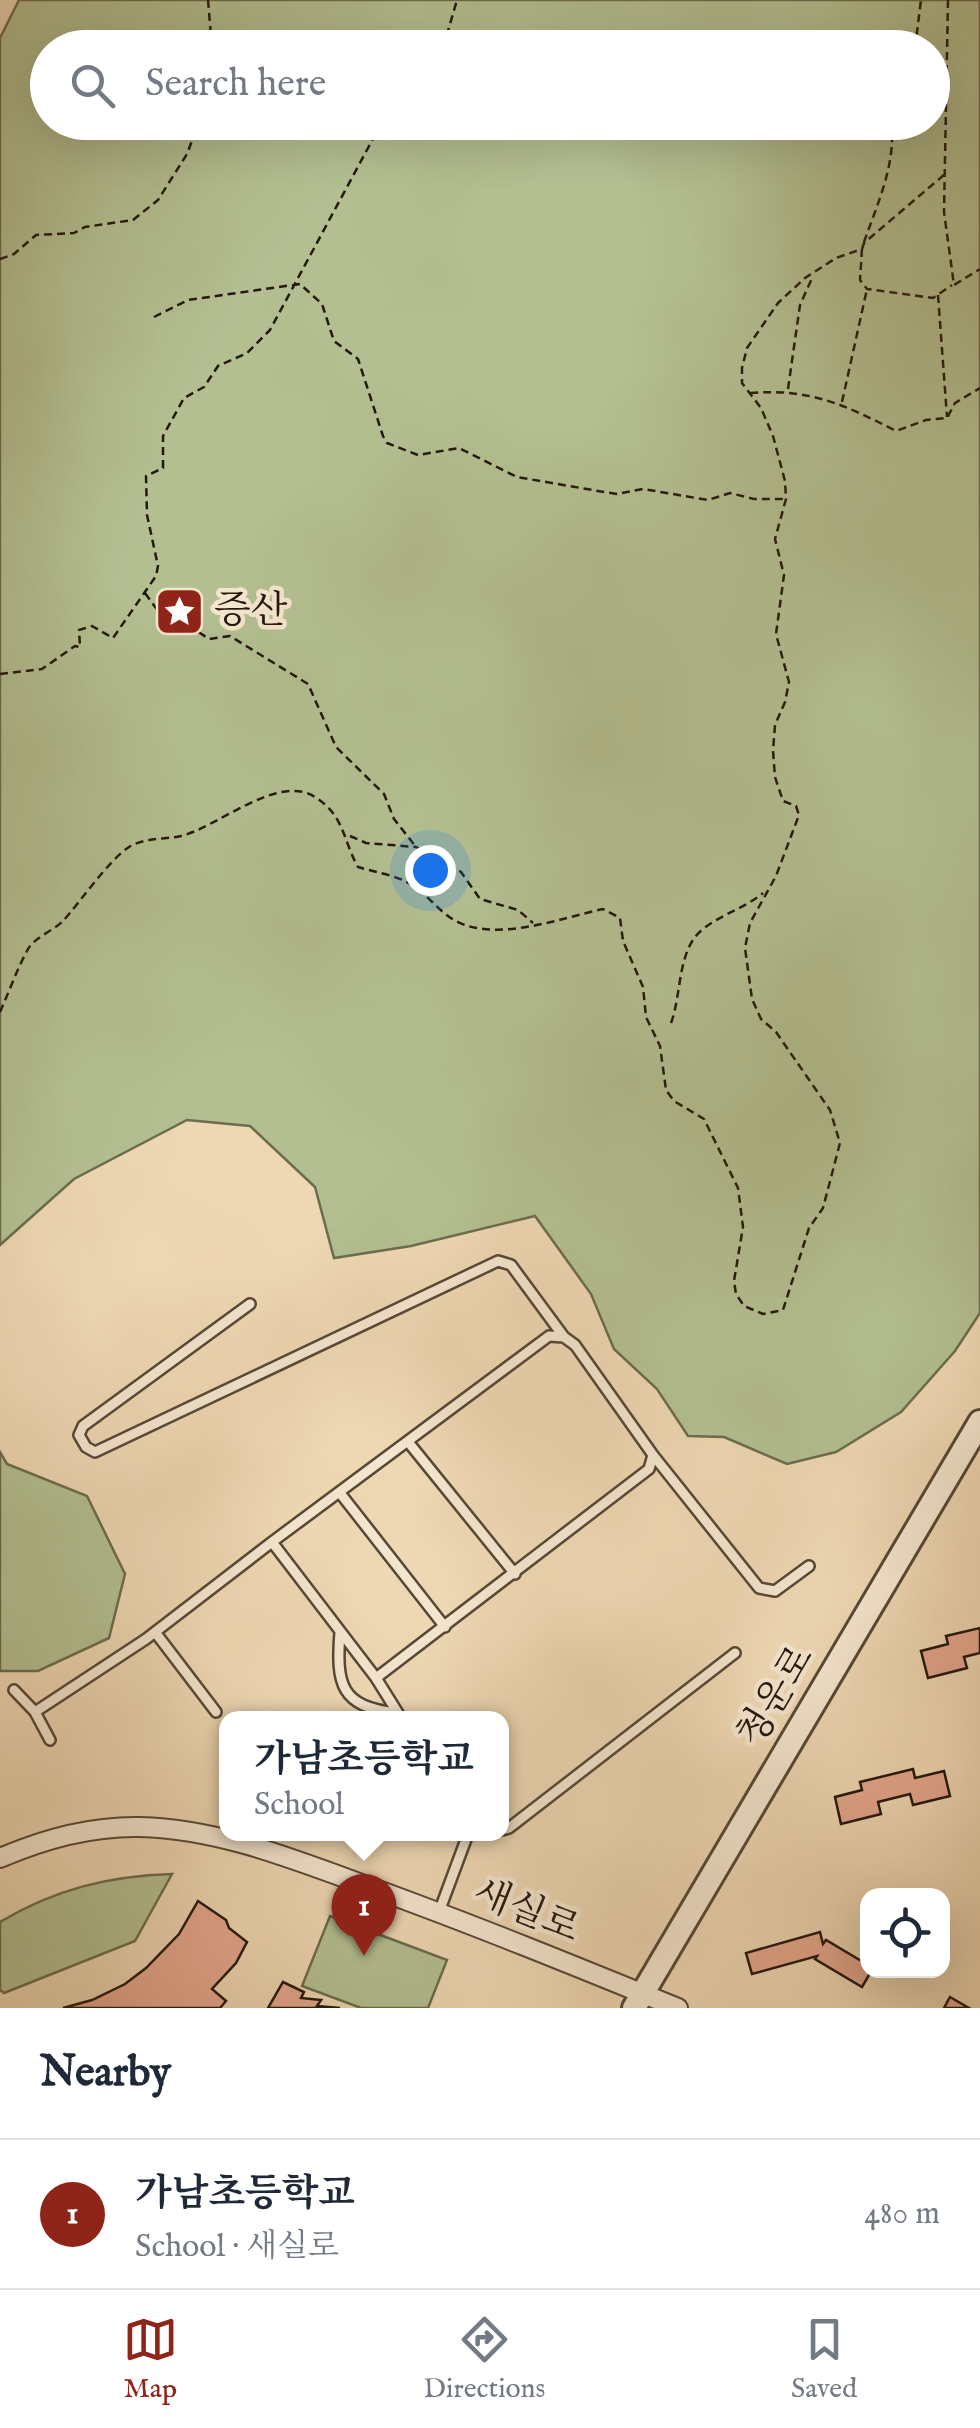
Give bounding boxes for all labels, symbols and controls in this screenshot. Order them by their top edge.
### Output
search box [30,30,950,140]
icon: search [65,58,120,113]
text: Search here [145,61,326,109]
place icon: 증산 [153,586,205,638]
place label: 증산 [214,588,288,636]
your location [405,845,456,896]
street label: 청운로 [728,1637,826,1757]
popup [219,1711,509,1841]
text: 가남초등학교 [254,1737,474,1785]
text: School [254,1785,344,1826]
street label: 새실로 [466,1869,586,1955]
pin: 1 [332,1874,396,1956]
map controls [860,1888,950,1978]
button: locate [860,1888,950,1978]
text: Nearby [40,2047,171,2100]
text: 가남초등학교 [135,2171,355,2219]
text: 1 [67,2194,78,2235]
text: 480 m [864,2194,940,2235]
text: School · 새실로 [135,2227,339,2268]
tab: Map [123,2312,178,2407]
tab: Directions [423,2312,545,2407]
tab: Saved [791,2312,857,2407]

